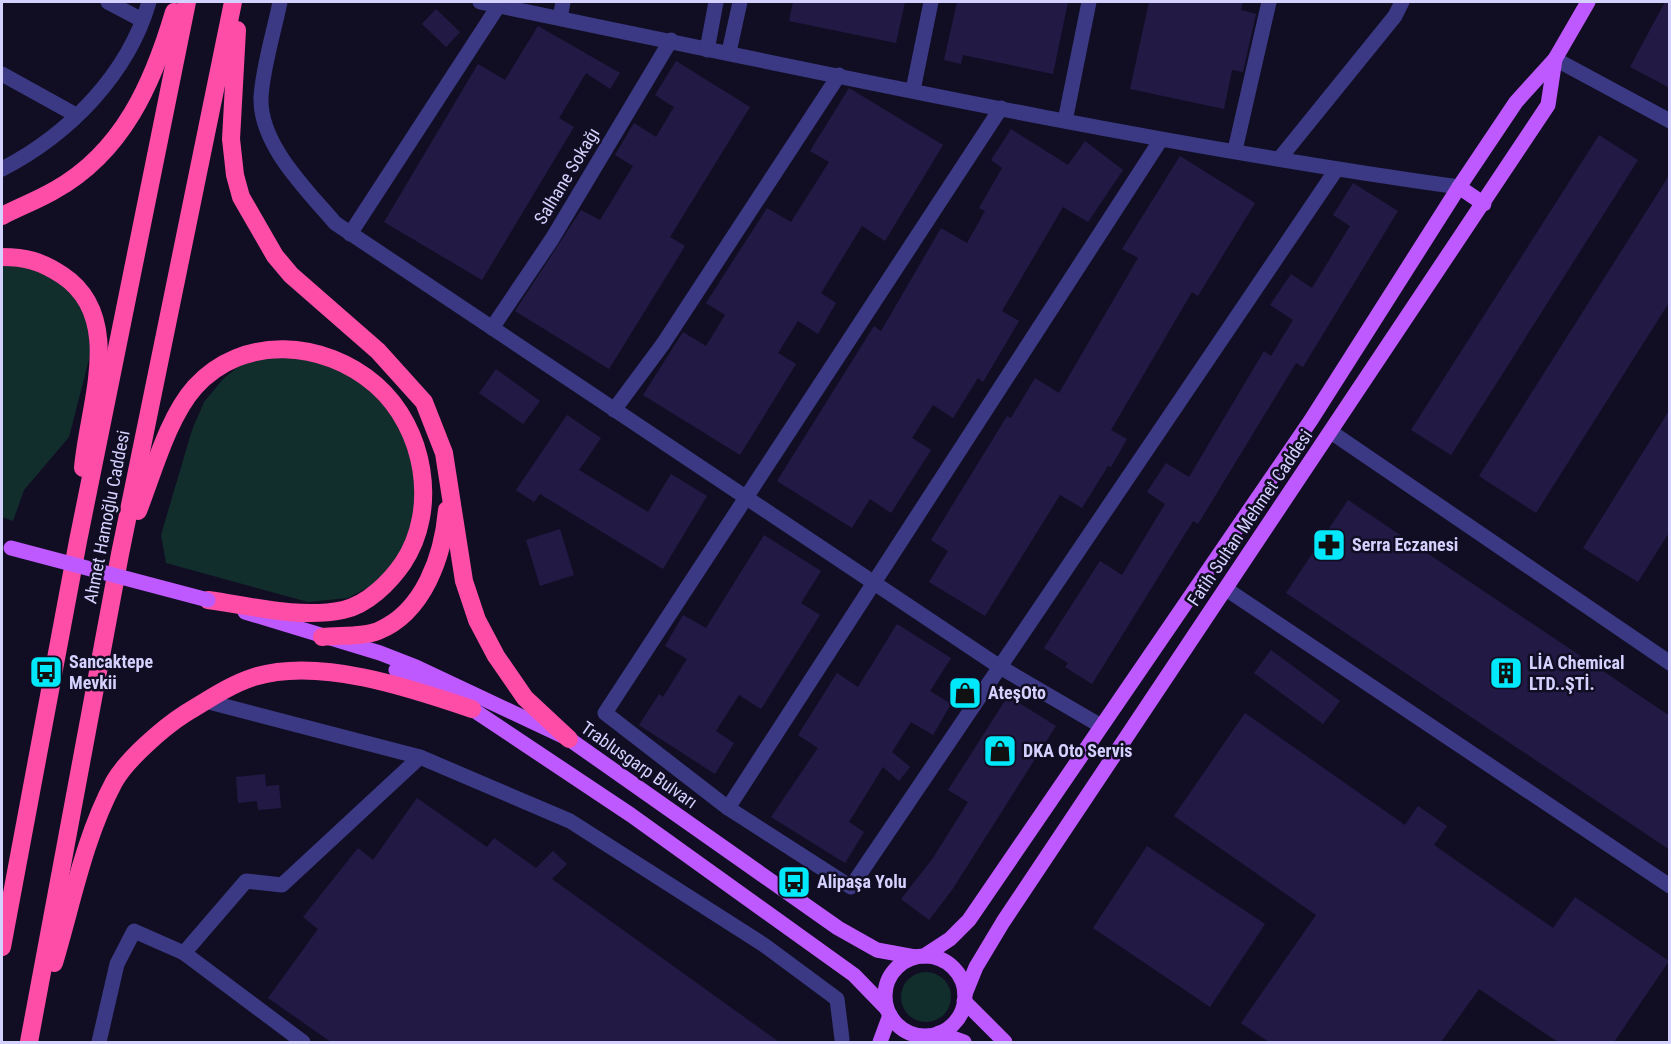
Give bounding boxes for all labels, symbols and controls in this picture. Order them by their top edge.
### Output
street label: Salhane Sokağı [530,124,604,228]
street label: Fatih Sultan Mehmet Caddesi [1183,426,1316,610]
street label: Ahmet Hamoğlu Caddesi [79,428,134,605]
pharmacy icon: Serra Eczanesi [1311,527,1347,563]
place label: Serra Eczanesi [1352,534,1458,555]
place label: Sancaktepe Mevkii [69,651,153,693]
place label: LİA Chemical LTD..ŞTİ. [1529,652,1624,694]
bus stop icon: Sancaktepe Mevkii [28,654,64,690]
building icon: LİA Chemical LTD..ŞTİ. [1488,655,1524,691]
shop icon: AteşOto [947,675,983,711]
place label: AteşOto [988,682,1046,703]
street label: Trablusgarp Bulvarı [577,717,701,812]
shop icon: DKA Oto Servis [982,733,1018,769]
place label: DKA Oto Servis [1023,740,1132,761]
bus stop icon: Alipaşa Yolu [776,864,812,900]
place label: Alipaşa Yolu [817,871,907,892]

